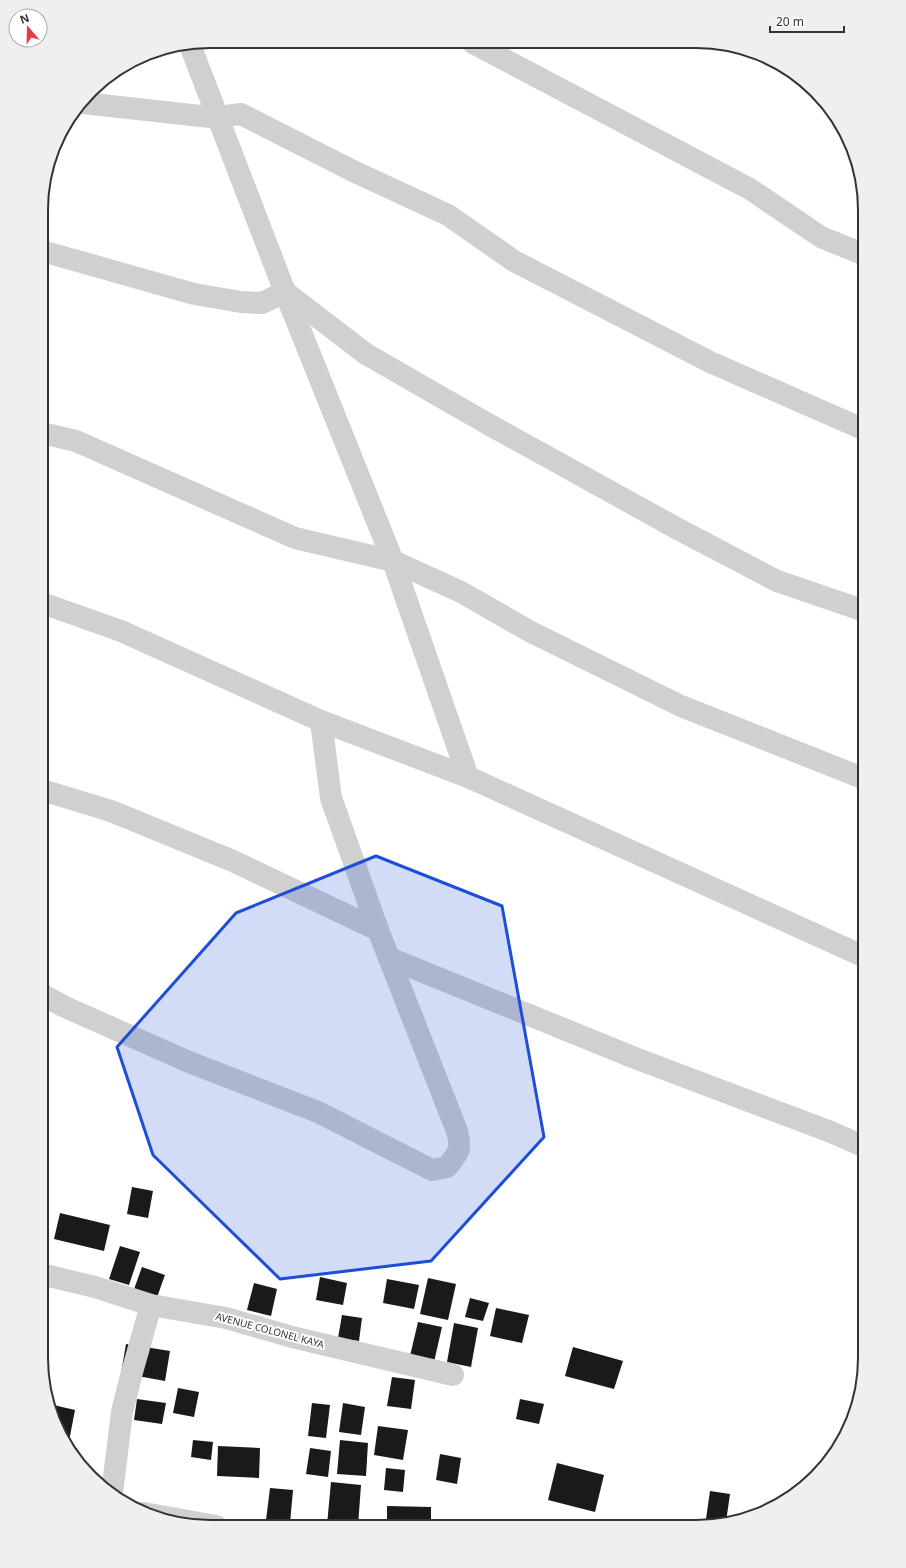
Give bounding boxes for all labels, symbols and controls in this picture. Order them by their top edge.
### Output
north arrow [8,8,48,48]
scale bar [770,8,844,34]
text: N [18,10,31,27]
text: 20 m [776,13,804,30]
street label: AVENUE COLONEL KAYA [214,1309,326,1351]

